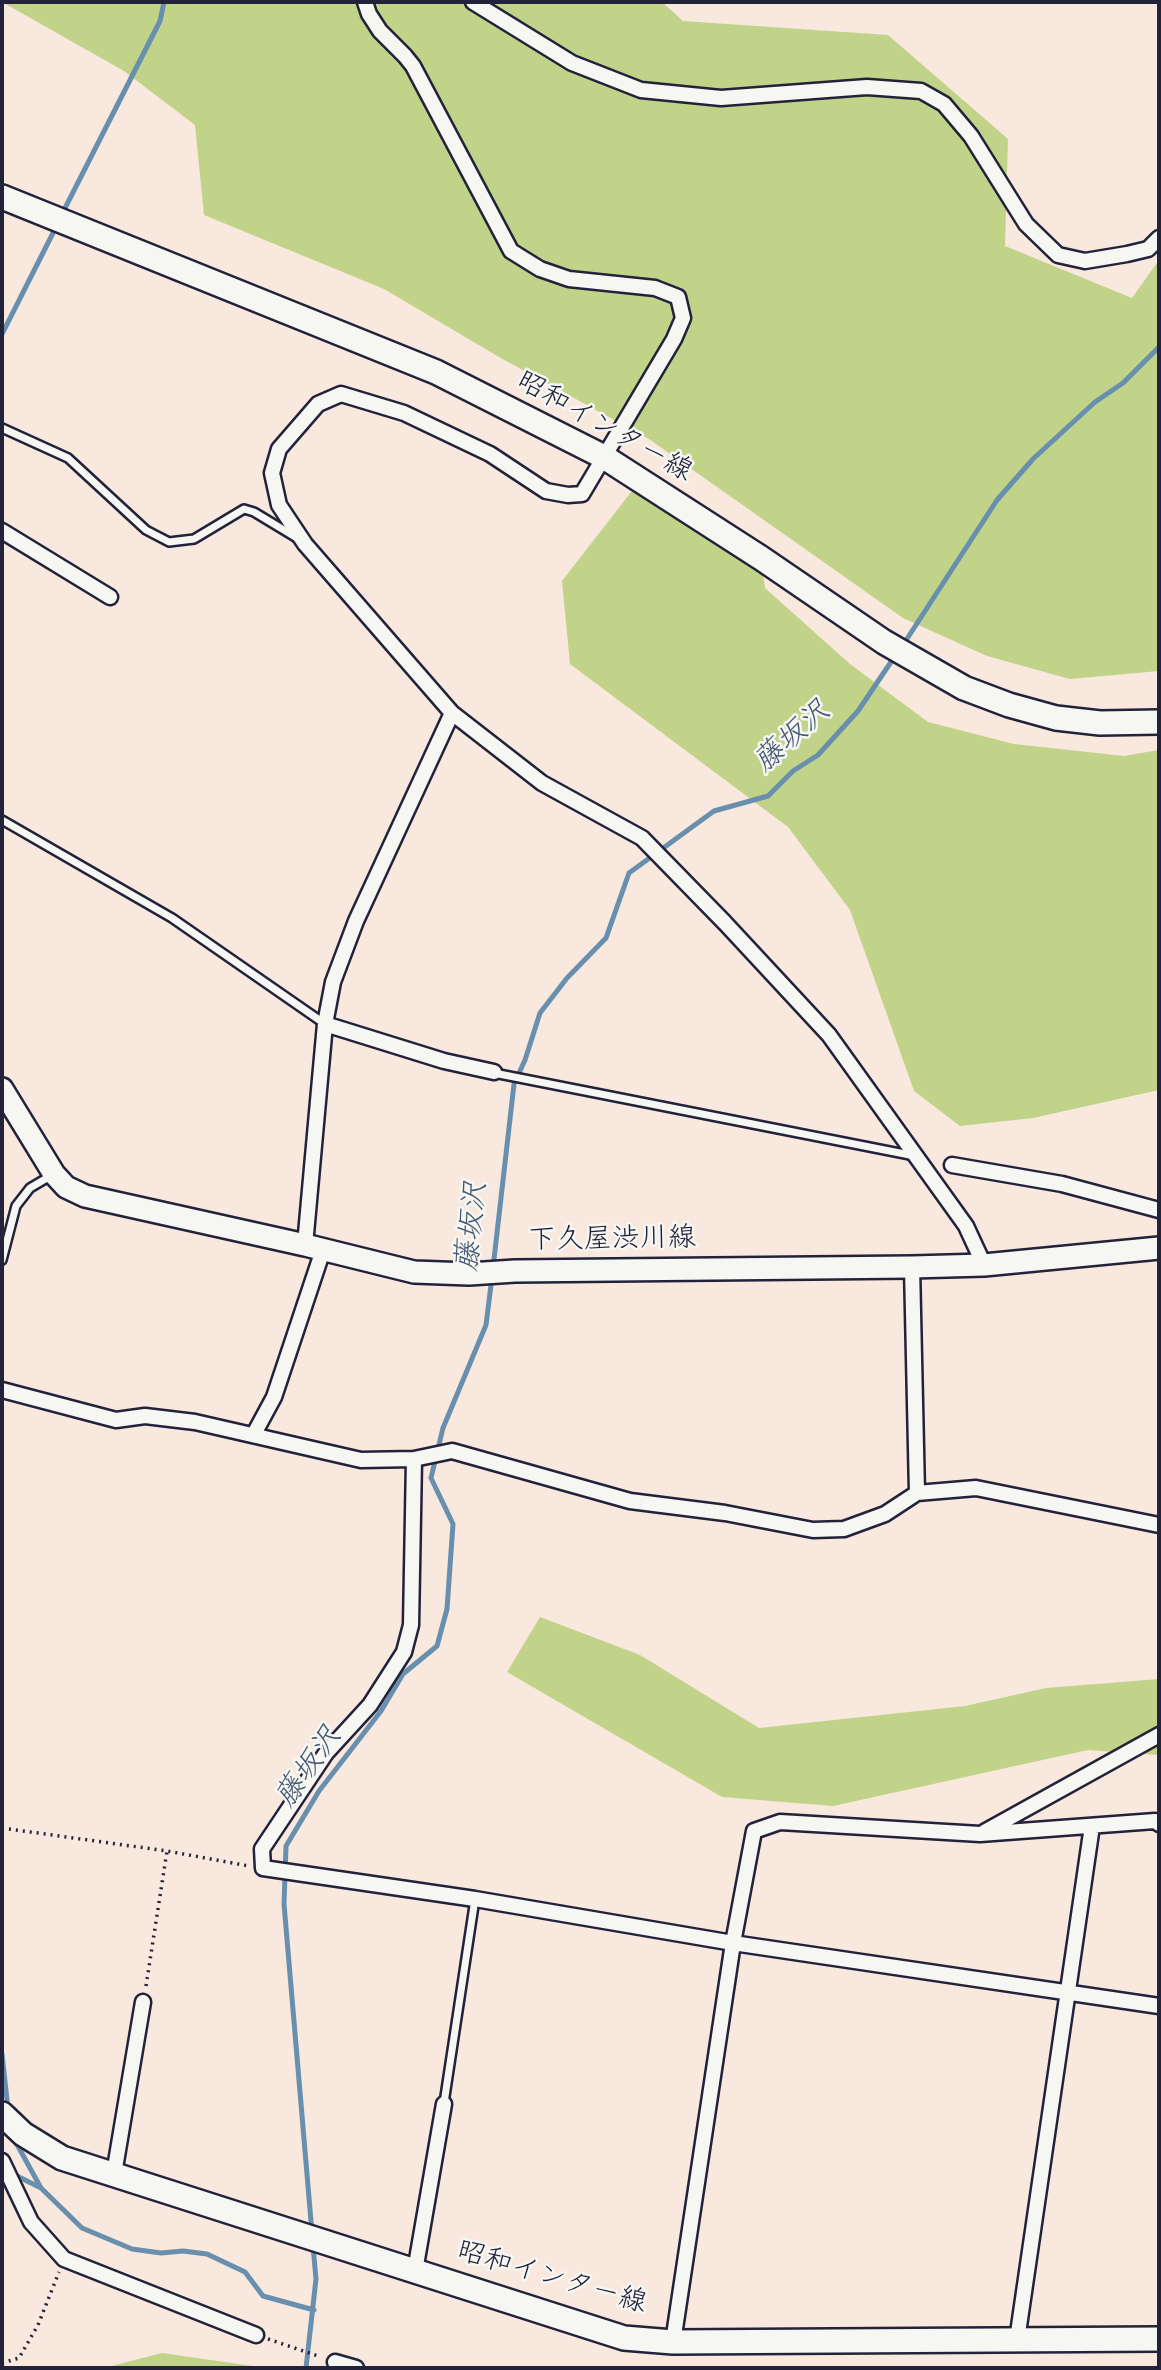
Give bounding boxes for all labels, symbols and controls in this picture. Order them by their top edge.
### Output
street label: 昭和インター線 [509,367,697,491]
water label: 藤坂沢 [749,696,839,782]
water label: 藤坂沢 [452,1180,498,1274]
street label: 下久屋渋川線 [528,1224,696,1260]
water label: 藤坂沢 [270,1722,352,1816]
street label: 昭和インター線 [452,2237,650,2323]

